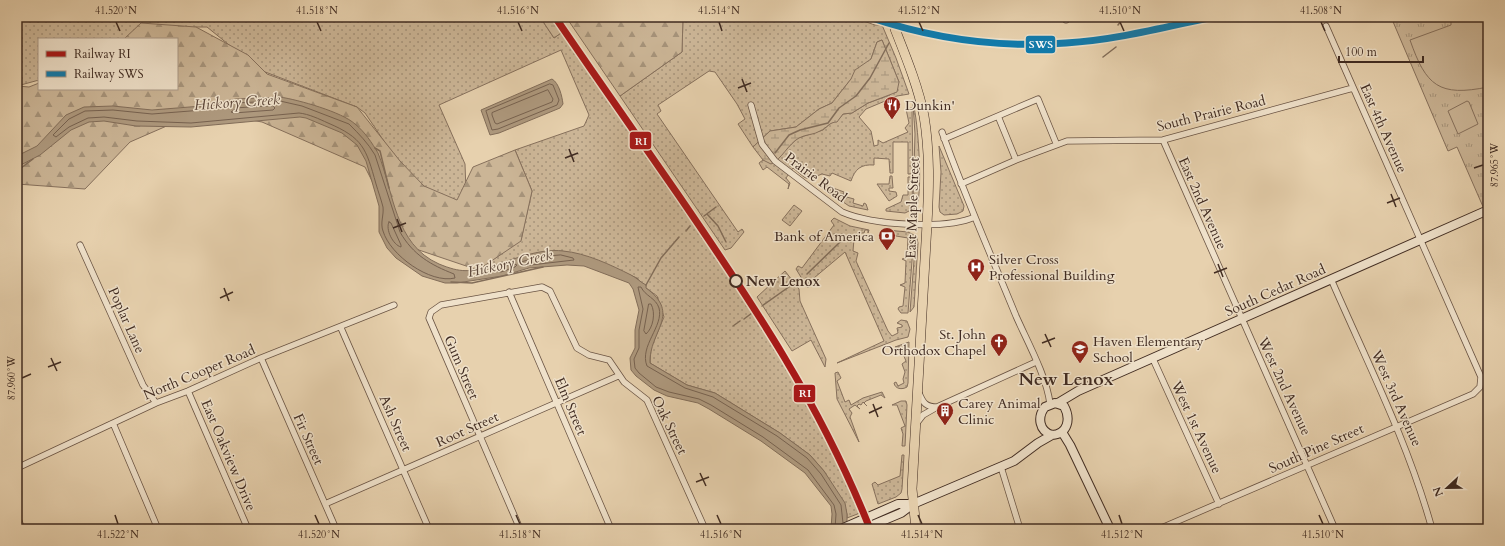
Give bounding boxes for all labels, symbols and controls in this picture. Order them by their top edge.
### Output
text: 41.520°N [95,4,137,18]
text: 41.518°N [296,4,338,18]
text: 41.516°N [497,4,539,18]
text: 41.514°N [698,4,740,18]
text: 41.512°N [898,4,940,18]
text: 41.510°N [1099,4,1141,18]
text: 41.508°N [1300,4,1342,18]
line badge: SWS [1025,35,1056,54]
text: SWS [1029,37,1053,52]
legend [38,38,178,90]
scale bar [1339,38,1423,64]
text: 100 m [1345,44,1378,60]
text: Railway RI [74,46,131,62]
text: Railway SWS [74,66,144,82]
street label: East 4th Avenue [1355,80,1412,176]
water label: Hickory Creek [193,89,281,115]
street label: South Prairie Road [1155,91,1268,136]
restaurant icon: Dunkin' [882,95,902,120]
place label: Dunkin' [905,96,955,115]
line badge: RI [629,131,652,150]
text: RI [635,134,647,149]
text: 87.965°W [1488,142,1502,187]
street label: Prairie Road [781,148,851,207]
street label: East 2nd Avenue [1174,154,1231,252]
street label: East Maple Street [901,156,924,259]
bank icon: Bank of America [877,226,897,251]
place label: Bank of America [774,227,874,246]
water label: Hickory Creek [466,244,555,282]
place label: Silver Cross Professional Building [989,250,1115,285]
hospital icon: Silver Cross Professional Building [966,257,986,282]
street label: South Cedar Road [1222,260,1329,321]
place label: New Lenox [746,272,820,291]
marker: New Lenox [729,274,743,288]
street label: Poplar Lane [104,284,150,356]
place label: St. John Orthodox Chapel [882,325,986,360]
street label: Gum Street [440,332,484,403]
church icon: St. John Orthodox Chapel [989,332,1009,357]
place label: Haven Elementary School [1093,332,1204,367]
street label: West 2nd Avenue [1253,333,1316,438]
school or university icon: Haven Elementary School [1070,339,1090,364]
street label: North Cooper Road [140,340,259,405]
street label: West 3rd Avenue [1366,346,1426,449]
text: 87.960°W [5,355,19,400]
district label: New Lenox [1018,367,1114,392]
street label: Elm Street [550,374,592,439]
street label: West 1st Avenue [1166,377,1226,477]
line badge: RI [793,384,816,403]
text: RI [799,386,811,401]
street label: Ash Street [375,392,417,455]
street label: Oak Street [647,393,692,458]
place label: Carey Animal Clinic [958,394,1041,429]
street label: East Oakview Drive [196,397,261,514]
building icon: Carey Animal Clinic [935,401,955,426]
street label: Root Street [433,407,502,452]
street label: Fir Street [289,410,329,468]
street label: South Pine Street [1266,419,1367,478]
north arrow [1427,468,1467,508]
text: N [1429,484,1447,499]
text: 41.522°N [97,528,139,542]
text: 41.520°N [298,528,340,542]
text: 41.518°N [499,528,541,542]
text: 41.516°N [700,528,742,542]
text: 41.514°N [901,528,943,542]
text: 41.512°N [1101,528,1143,542]
text: 41.510°N [1302,528,1344,542]

